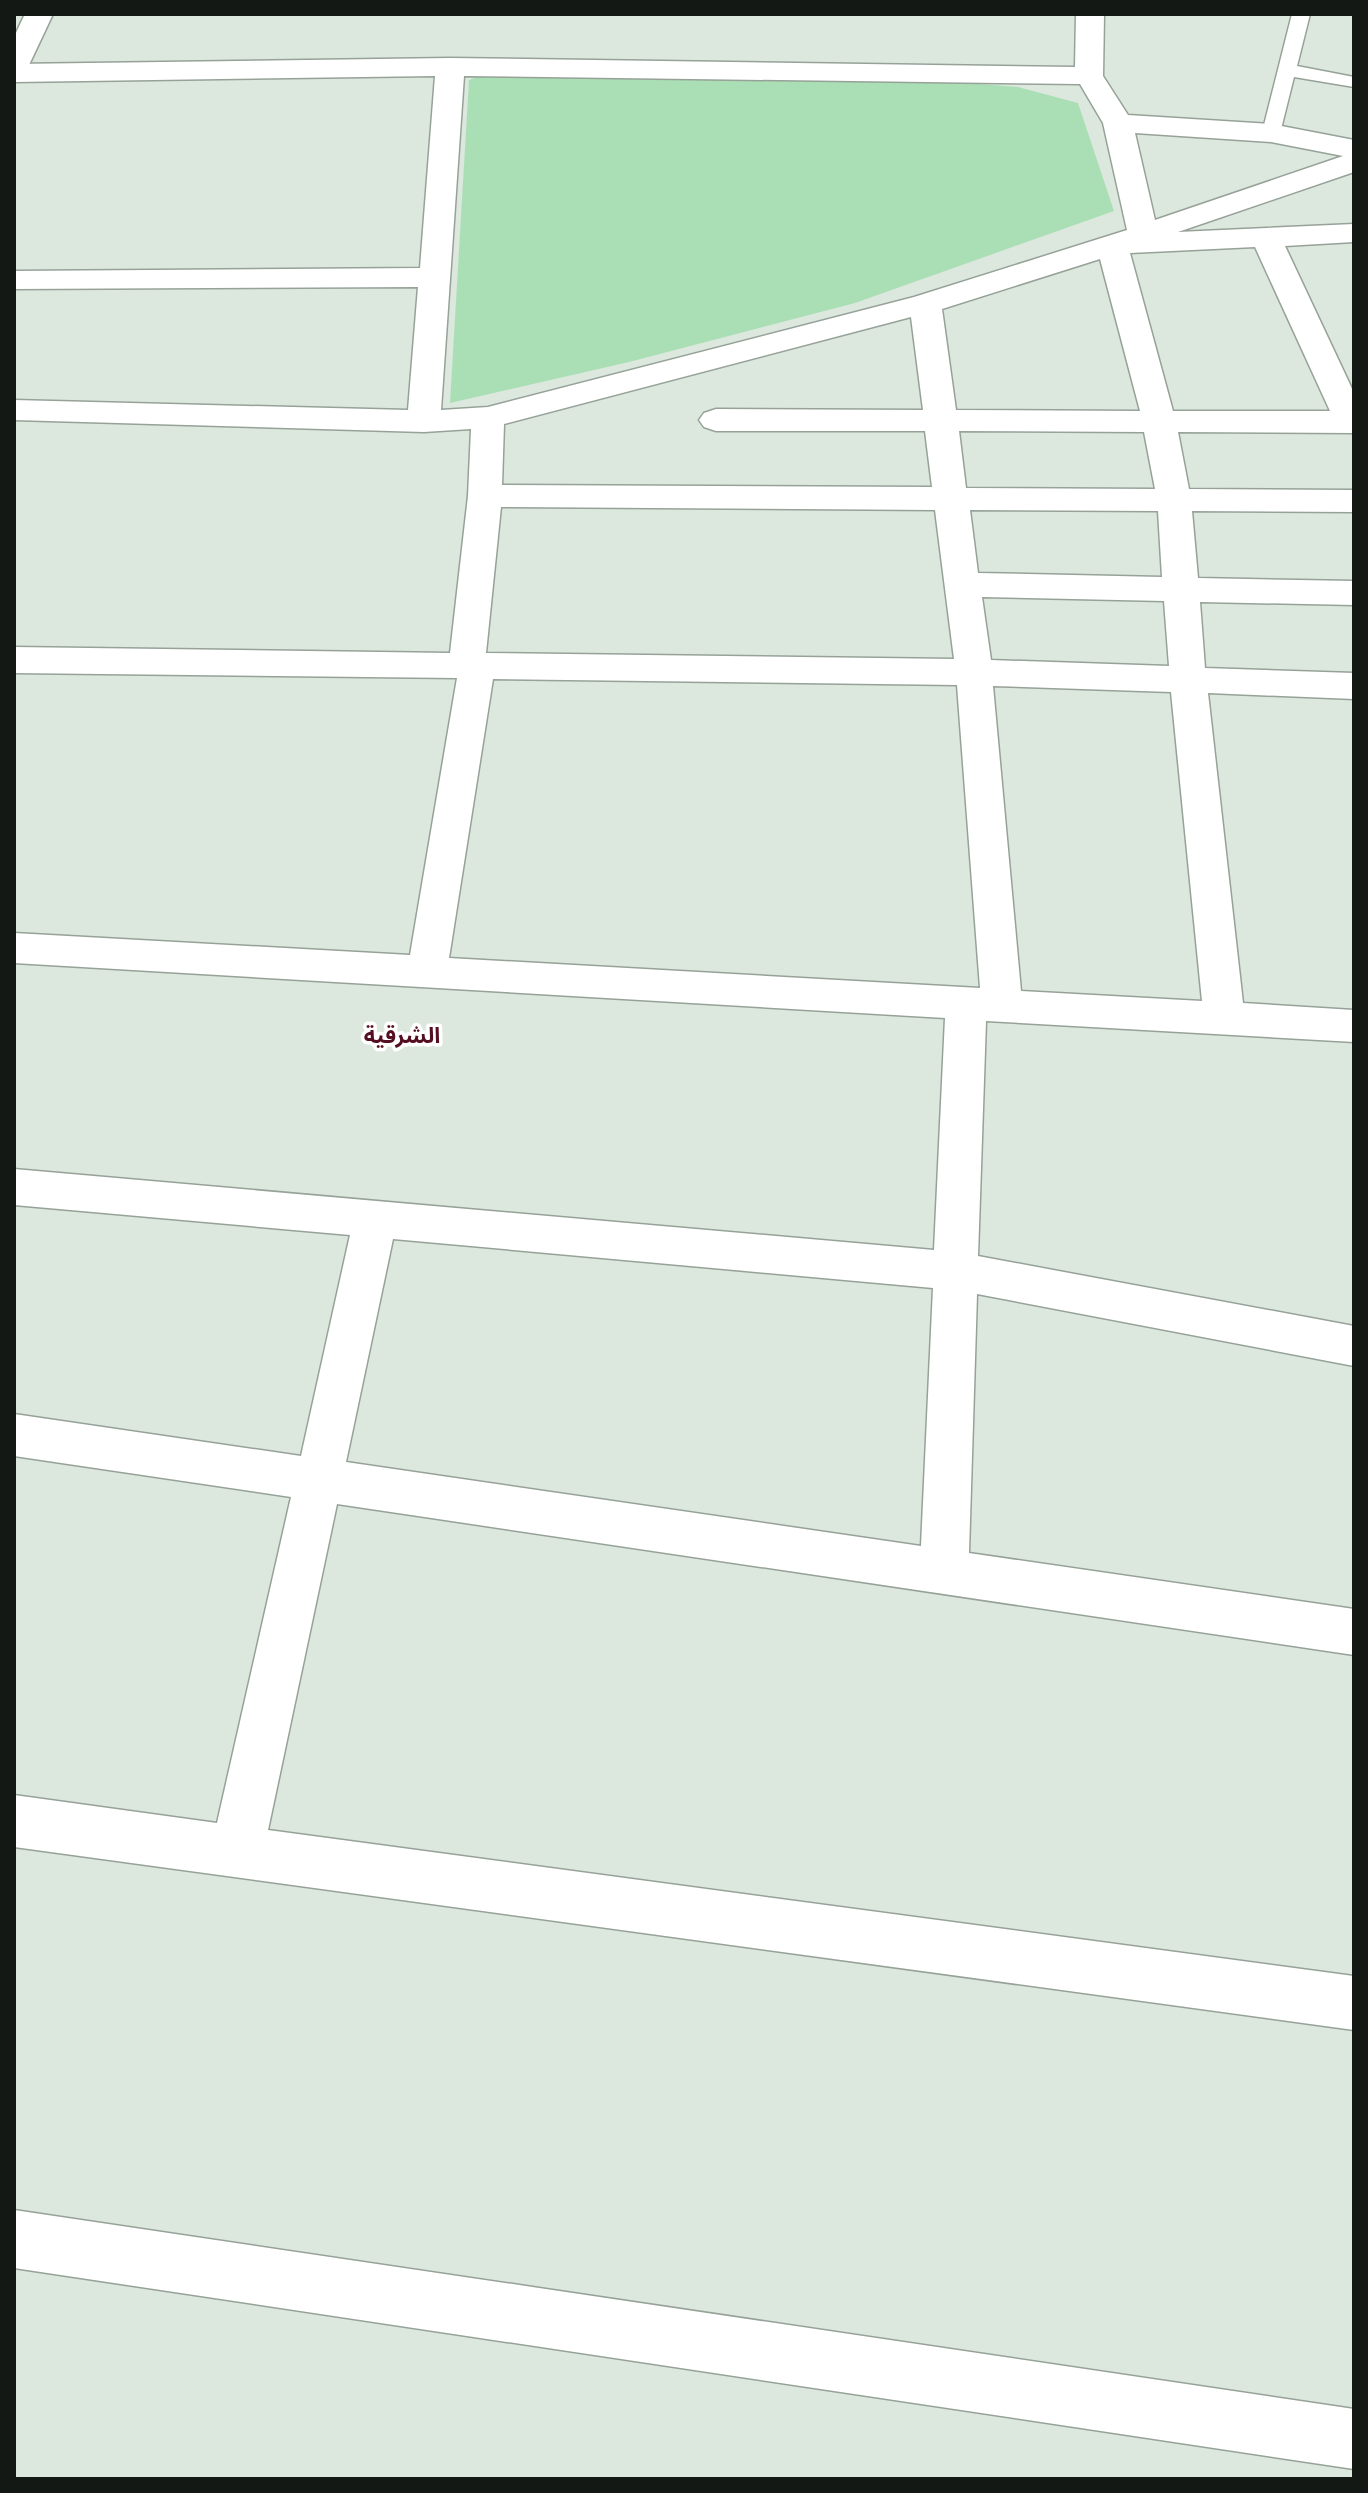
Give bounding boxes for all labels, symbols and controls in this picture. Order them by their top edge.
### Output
district label: الشرقية [364,1022,440,1049]

